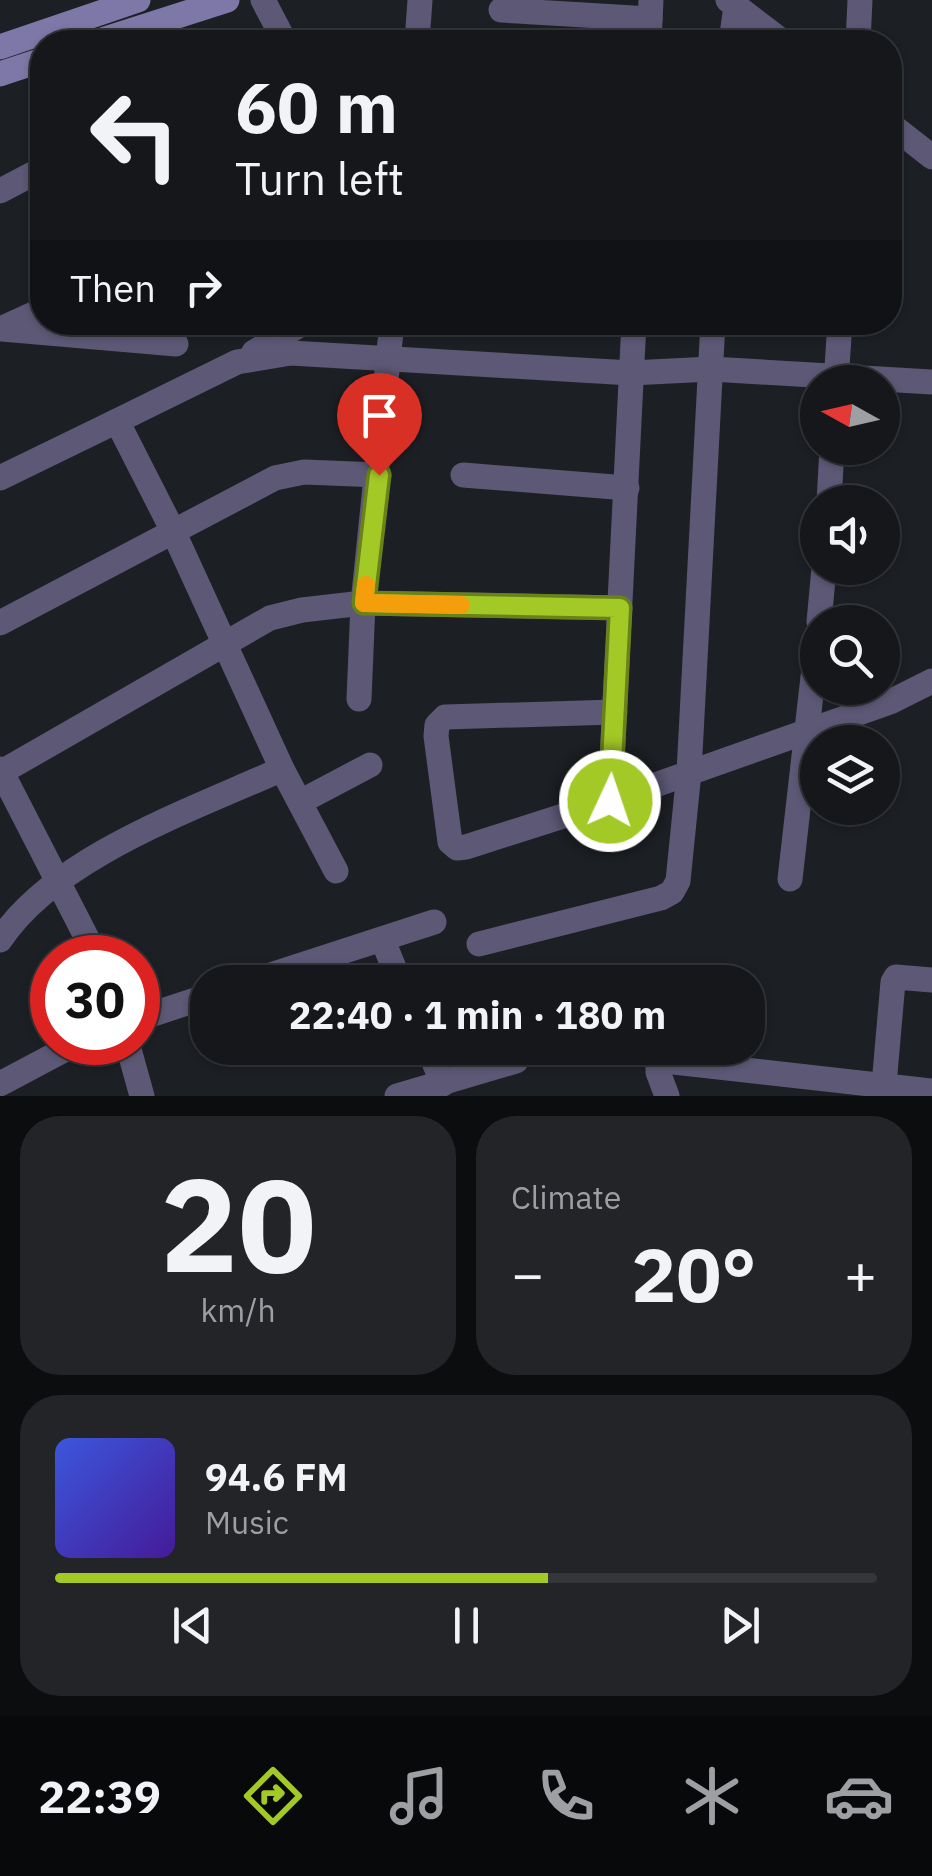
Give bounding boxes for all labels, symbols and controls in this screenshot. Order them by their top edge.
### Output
text: 60 m [235,61,398,152]
icon: left [70,70,200,200]
text: Turn left [235,149,404,207]
icon: right [176,260,231,315]
text: Then [70,263,156,312]
north arrow [800,365,900,465]
map controls [800,365,900,825]
pin [337,373,422,476]
icon: arrive [352,388,407,443]
button: sound [800,485,900,585]
button: search [800,605,900,705]
button: layers [800,725,900,825]
position arrow [558,749,662,853]
speed limit sign: 30 [30,935,160,1065]
text: 22:40 · 1 min · 180 m [289,990,666,1039]
text: 20 [160,1139,316,1308]
text: Climate [511,1176,621,1218]
text: 20° [631,1225,757,1323]
text: − [511,1238,544,1309]
text: + [844,1238,877,1309]
text: km/h [200,1289,276,1331]
text: 94.6 FM [205,1452,348,1501]
text: Music [205,1501,289,1543]
icon: previous [165,1598,220,1653]
icon: pause [439,1598,494,1653]
icon: next [713,1598,768,1653]
icon: directions [238,1761,308,1831]
icon: music [384,1761,454,1831]
icon: phone [531,1761,601,1831]
icon: climate [677,1761,747,1831]
icon: car [824,1761,894,1831]
text: 22:39 [38,1767,161,1825]

